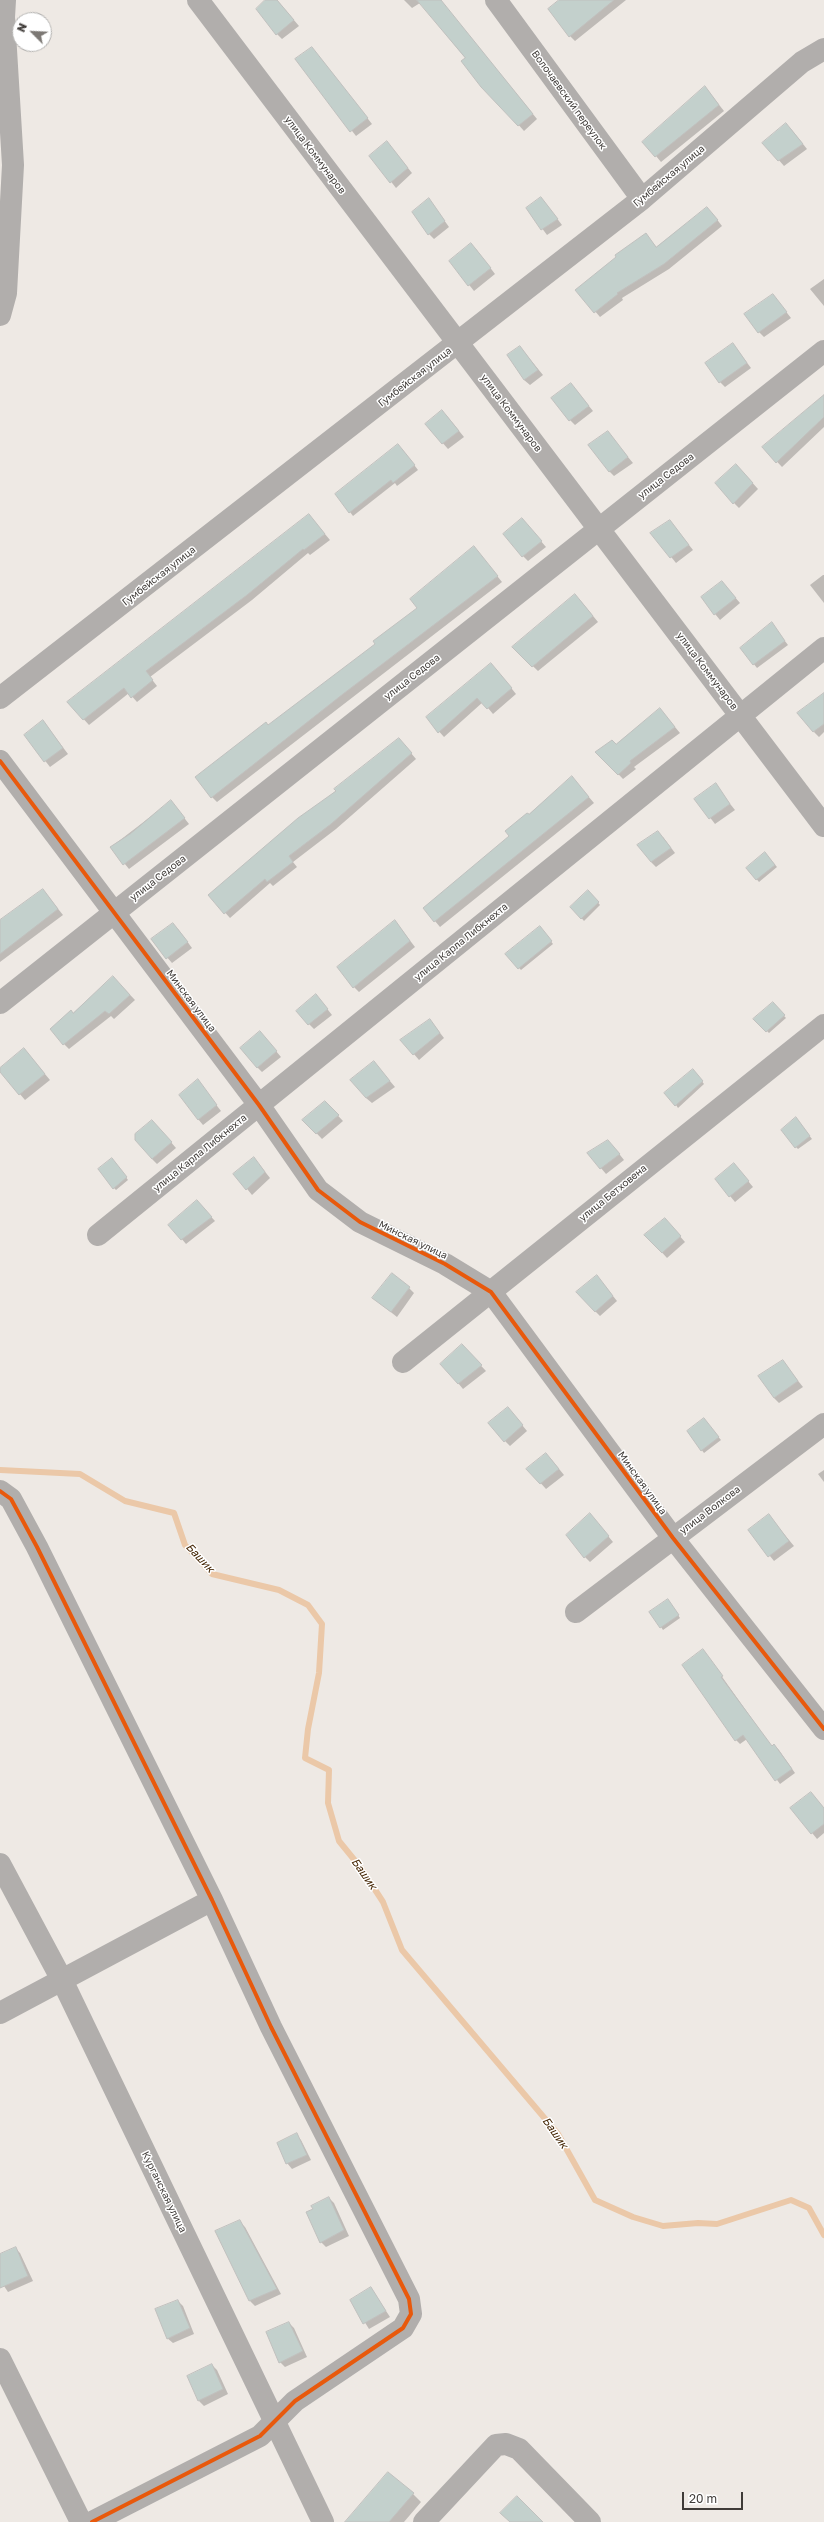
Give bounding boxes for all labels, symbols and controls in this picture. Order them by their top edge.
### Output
north arrow [12,12,52,52]
text: N [14,21,29,34]
street label: Волочаевский переулок [529,48,609,152]
street label: улица Коммунаров [282,114,348,196]
street label: Гумбейская улица [631,143,707,209]
street label: Гумбейская улица [376,345,454,409]
street label: улица Коммунаров [478,372,544,454]
street label: улица Седова [636,450,696,502]
street label: Гумбейская улица [120,544,198,608]
street label: улица Коммунаров [674,630,740,712]
street label: улица Седова [382,651,442,703]
street label: улица Седова [128,852,188,904]
street label: улица Карла Либкнехта [412,901,510,983]
street label: Минская улица [164,967,218,1035]
street label: улица Карла Либкнехта [151,1112,249,1194]
street label: улица Бетховена [577,1162,649,1224]
street label: Минская улица [377,1218,449,1262]
street label: Минская улица [615,1449,669,1517]
street label: улица Волкова [677,1483,743,1537]
water label: Башик [183,1541,217,1575]
water label: Башик [348,1856,380,1892]
water label: Башик [539,2115,571,2151]
street label: Курганская улица [139,2149,189,2235]
scale bar [684,2484,745,2510]
text: 20 m [689,2491,717,2506]

